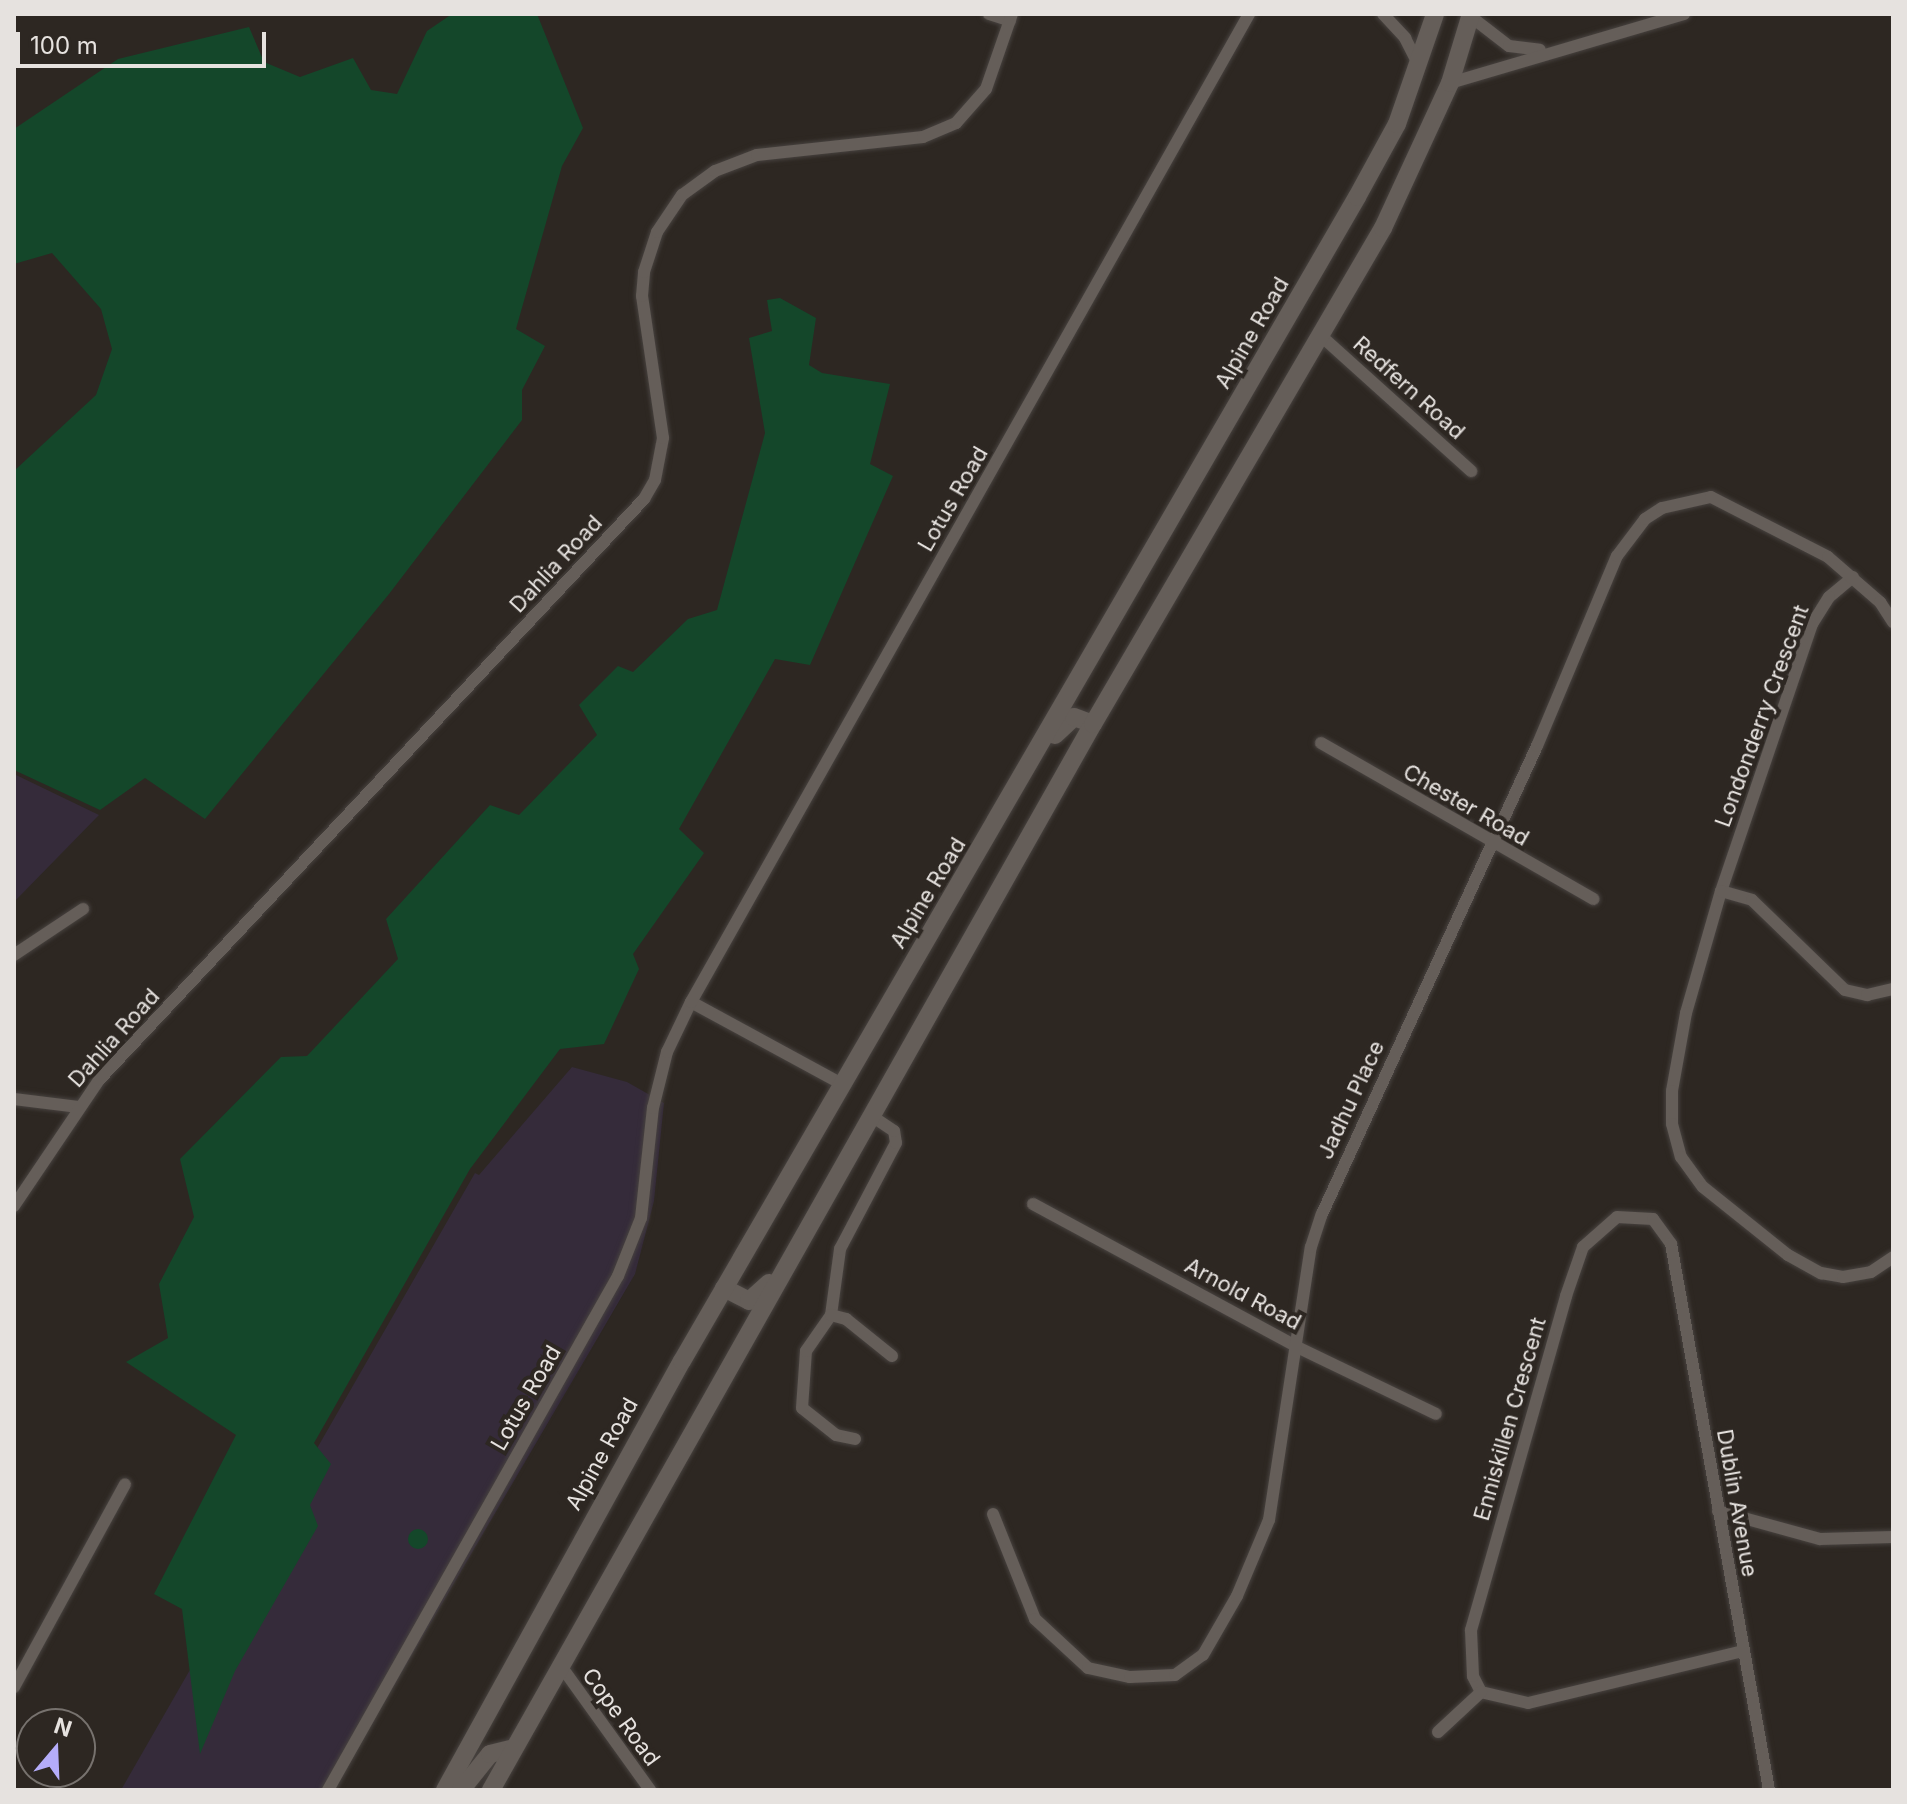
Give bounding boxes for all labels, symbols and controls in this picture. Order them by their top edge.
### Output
scale bar [20,16,270,66]
text: 100 m [30,31,98,60]
street label: Alpine Road [1209,273,1295,393]
street label: Redfern Road [1348,331,1470,445]
street label: Lotus Road [912,442,994,556]
street label: Dahlia Road [504,510,608,618]
street label: Londonderry Crescent [1710,601,1814,831]
street label: Chester Road [1398,758,1534,852]
street label: Alpine Road [885,833,971,953]
street label: Dahlia Road [63,983,165,1093]
street label: Jadhu Place [1312,1037,1390,1163]
street label: Arnold Road [1180,1252,1306,1336]
street label: Enniskillen Crescent [1468,1314,1552,1524]
street label: Lotus Road [485,1341,567,1455]
street label: Alpine Road [560,1393,644,1515]
street label: Dublin Avenue [1711,1427,1763,1579]
street label: Cope Road [577,1663,665,1771]
north arrow [16,1708,96,1788]
text: N [51,1712,75,1742]

